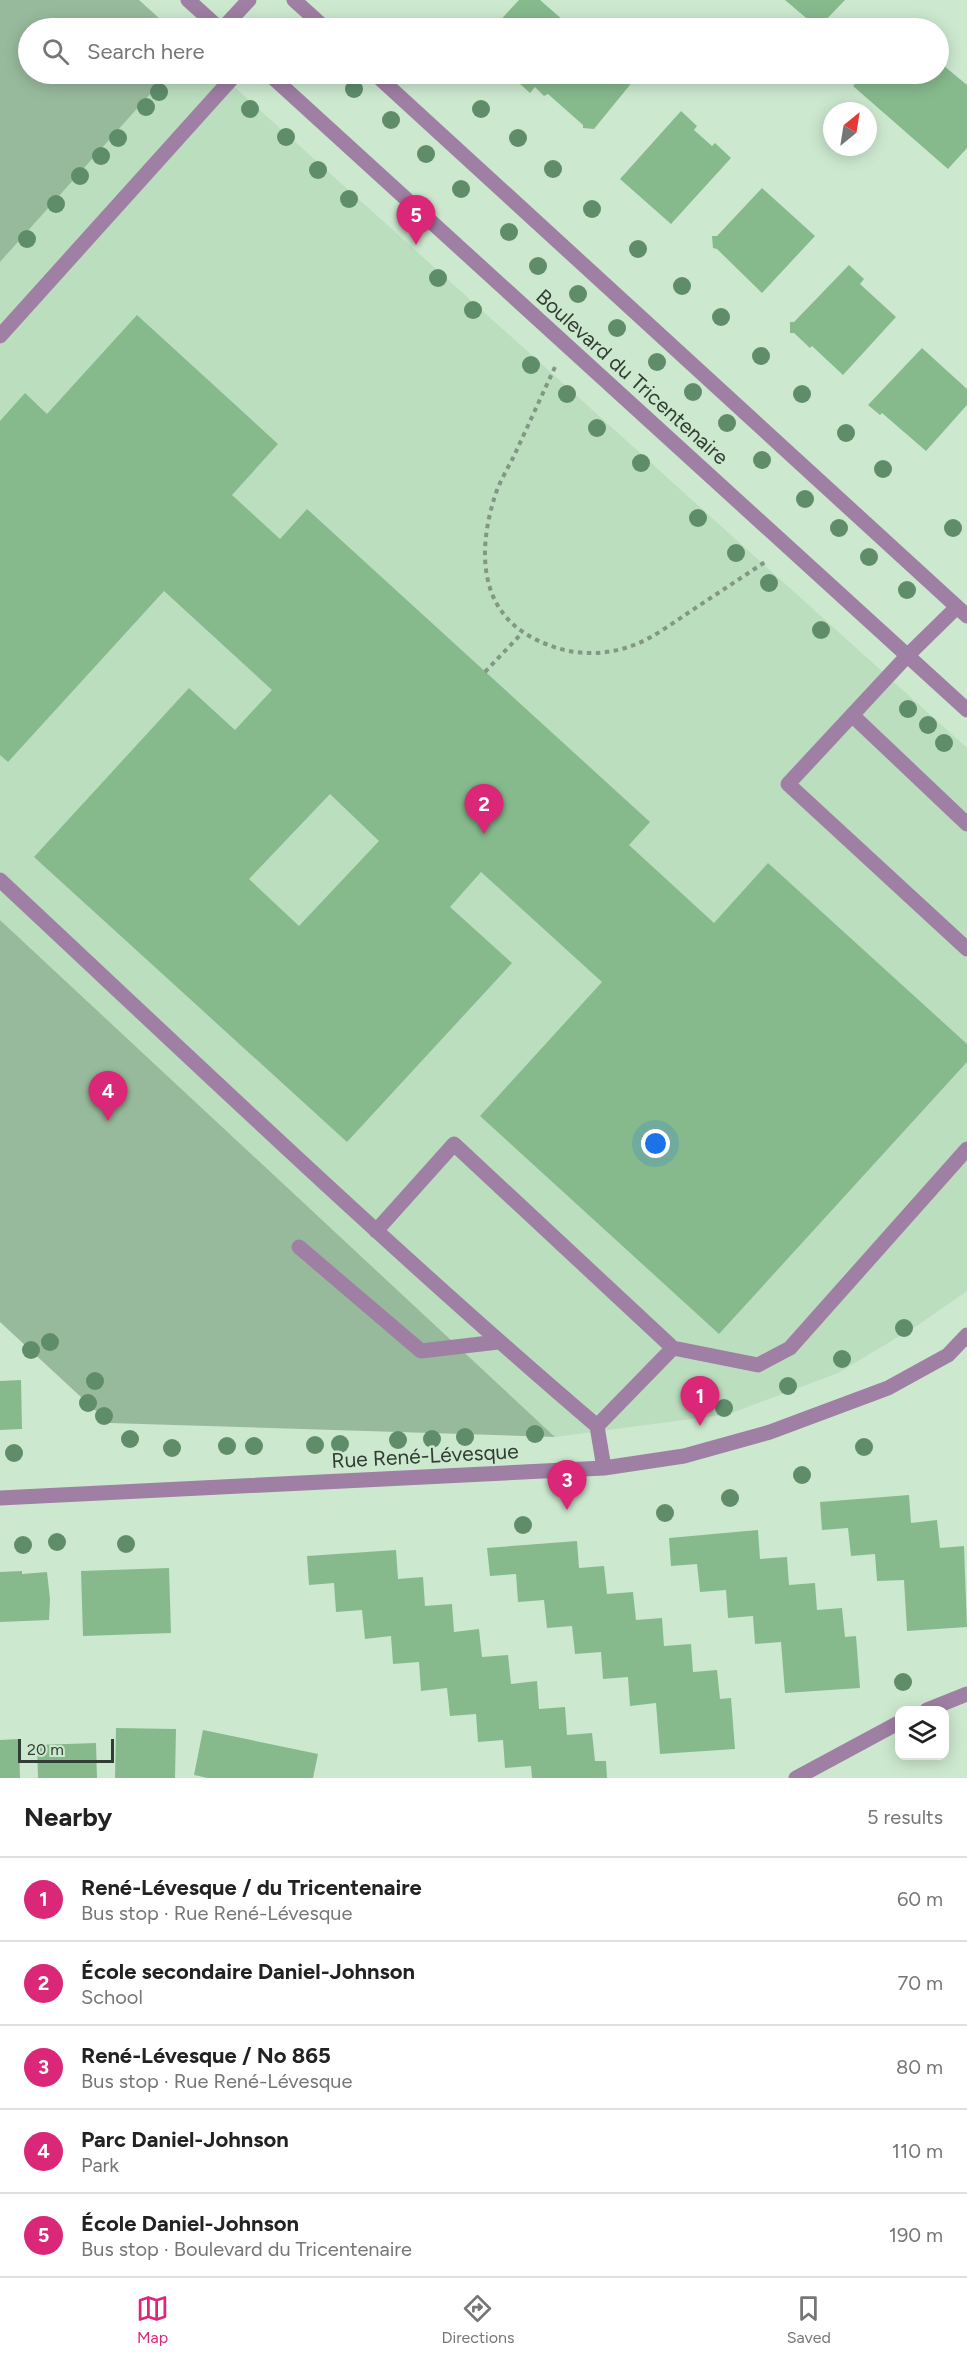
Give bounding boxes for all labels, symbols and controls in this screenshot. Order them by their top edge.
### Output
search box [18,18,949,84]
icon: search [39,35,72,68]
text: Search here [87,38,205,65]
north arrow [823,102,877,156]
pin: 5 [396,196,436,245]
street label: Boulevard du Tricentenaire [531,284,734,470]
pin: 2 [464,784,504,834]
pin: 4 [88,1072,128,1121]
your location [641,1129,670,1158]
pin: 1 [680,1376,720,1426]
street label: Rue René-Lévesque [331,1438,519,1473]
pin: 3 [548,1460,586,1510]
map controls [895,1706,949,1760]
button: layers [895,1706,949,1760]
scale bar [18,1736,114,1764]
text: 20 m [27,1740,64,1759]
text: Nearby [24,1801,112,1833]
text: 5 results [867,1805,943,1829]
text: René-Lévesque / du Tricentenaire [81,1874,422,1901]
text: 1 [39,1887,48,1911]
text: 60 m [897,1887,943,1911]
text: Bus stop · Rue René-Lévesque [81,1901,352,1925]
text: École secondaire Daniel-Johnson [81,1958,415,1985]
text: 2 [38,1971,49,1995]
text: 70 m [897,1971,943,1995]
text: School [81,1985,143,2009]
text: René-Lévesque / No 865 [81,2042,331,2069]
text: 3 [38,2055,49,2079]
text: 80 m [896,2055,943,2079]
text: Bus stop · Rue René-Lévesque [81,2069,352,2093]
text: Parc Daniel-Johnson [81,2126,289,2153]
text: 4 [37,2139,50,2163]
text: 110 m [892,2139,943,2163]
text: Park [81,2153,119,2177]
text: École Daniel-Johnson [81,2210,299,2237]
text: 5 [38,2223,49,2247]
text: 190 m [889,2223,943,2247]
text: Bus stop · Boulevard du Tricentenaire [81,2237,412,2261]
tab: Map [136,2292,169,2347]
tab: Directions [441,2292,514,2347]
tab: Saved [787,2292,831,2347]

